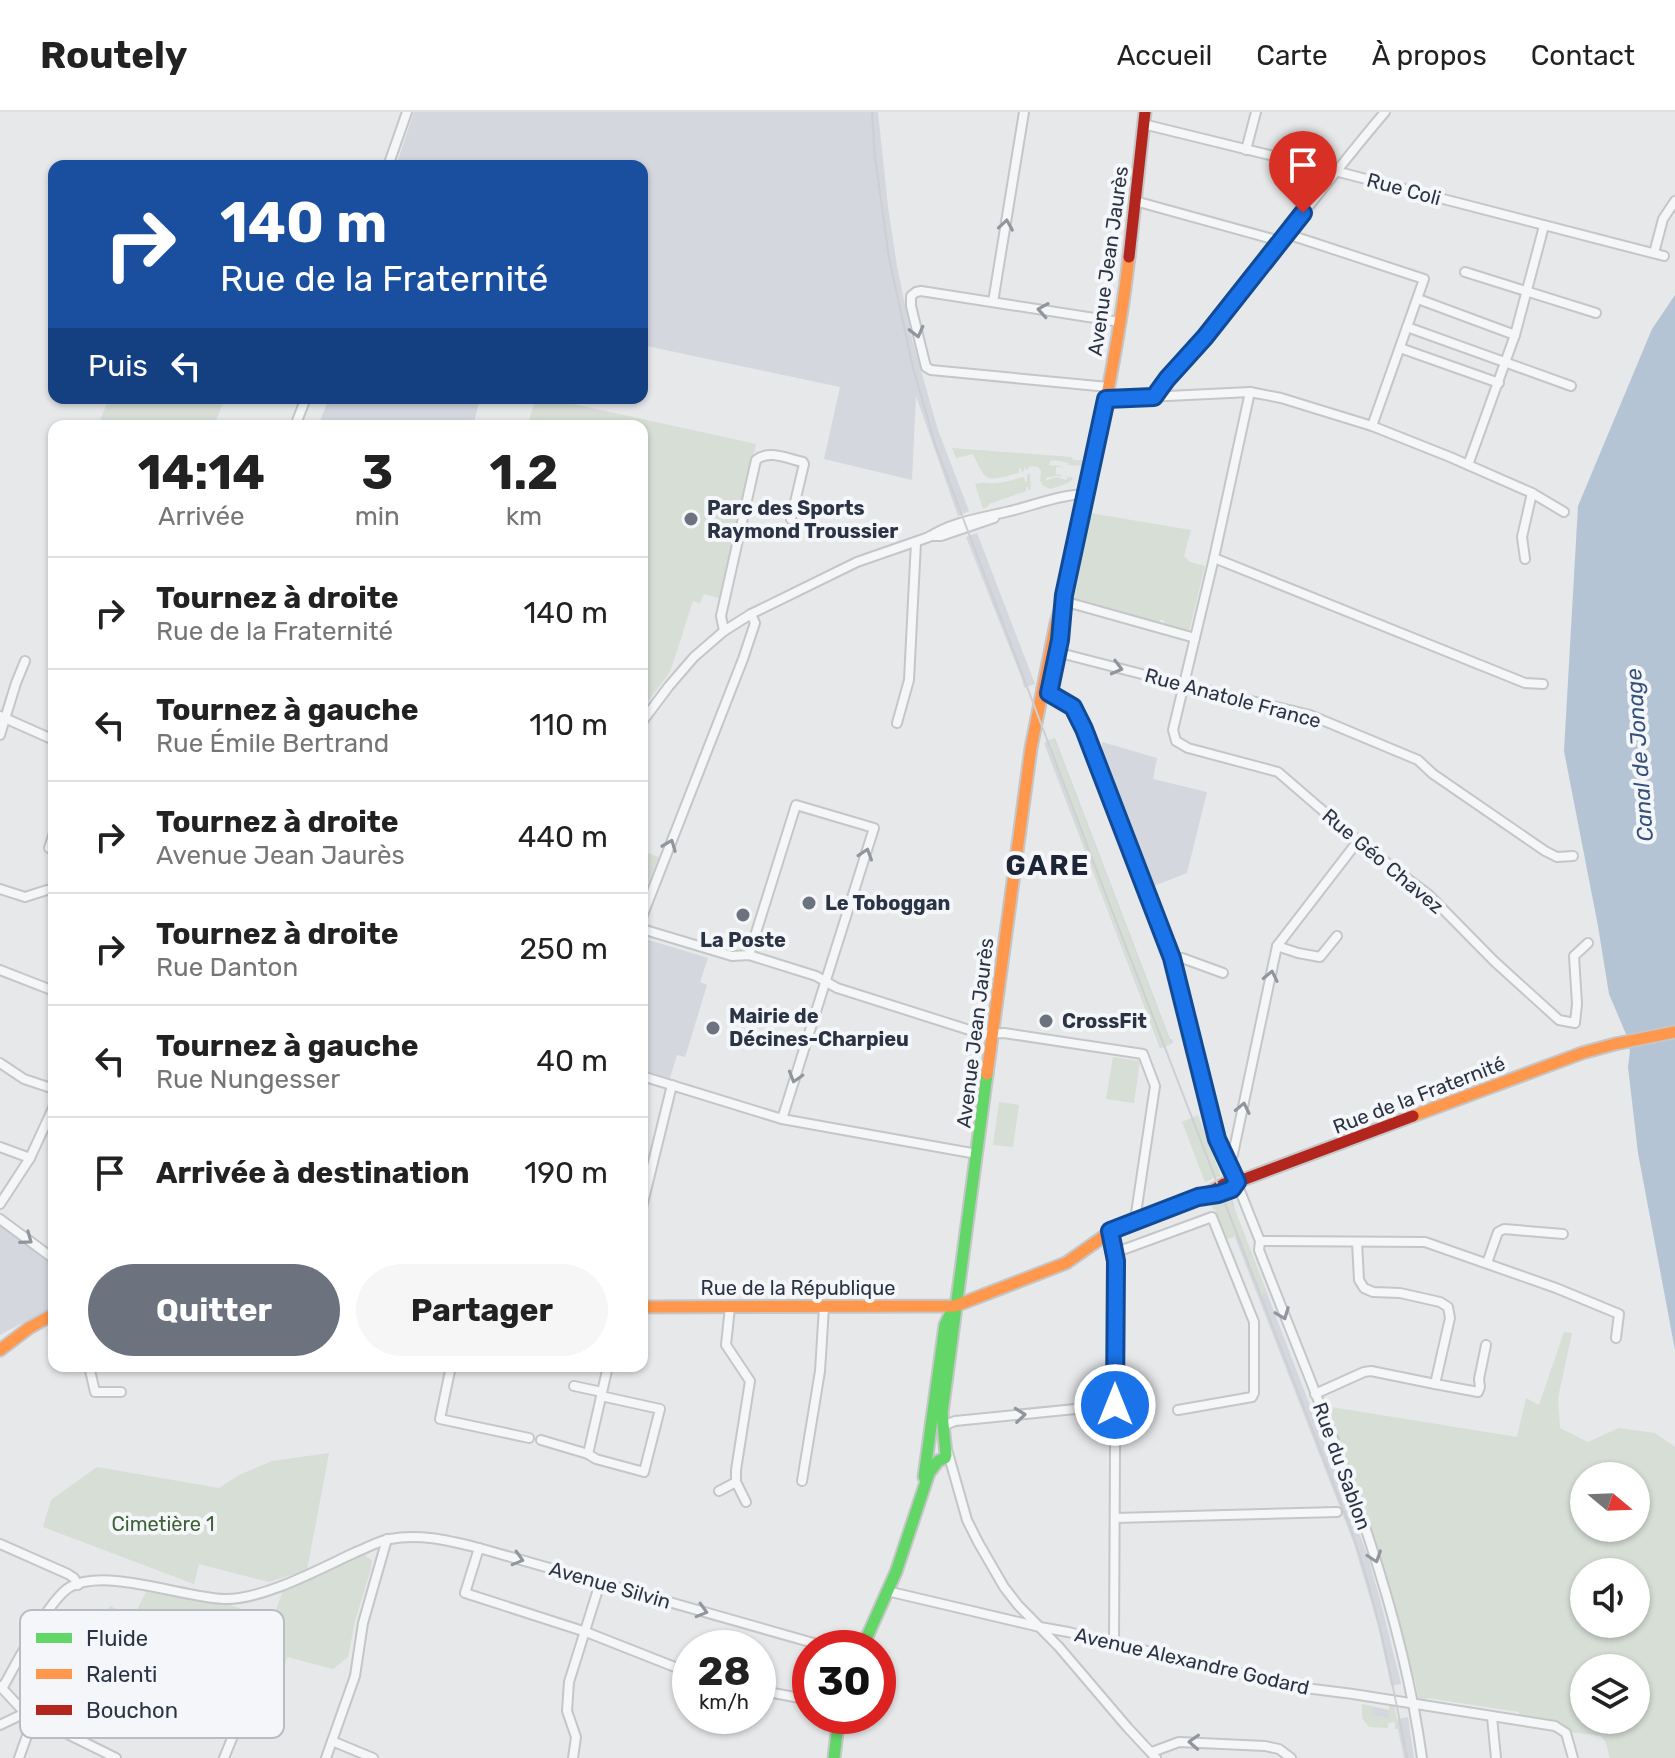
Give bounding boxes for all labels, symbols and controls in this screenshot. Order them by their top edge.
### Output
text: Routely [40,32,187,78]
text: Accueil [1117,39,1212,72]
text: Carte [1256,39,1328,72]
text: À propos [1372,39,1487,72]
text: Contact [1531,39,1635,72]
pin [1269,131,1337,213]
icon: arrive [1281,143,1325,187]
street label: Avenue Jean Jaurès [1083,165,1133,357]
street label: Rue Coli [1364,168,1444,210]
text: 140 m [220,190,387,256]
icon: right [88,192,192,296]
one-way arrow [996,218,1013,232]
text: Rue de la Fraternité [220,257,548,300]
one-way arrow [1036,302,1049,319]
one-way arrow [908,324,925,338]
icon: left [164,344,208,388]
text: Puis [88,348,148,384]
text: 14:14 [138,444,265,501]
text: 3 [361,444,393,501]
text: 1.2 [490,444,558,501]
place label: Parc des Sports Raymond Troussier [707,496,898,543]
text: Arrivée [158,501,245,532]
text: min [355,501,400,532]
text: km [506,501,542,532]
marker: Parc des Sports Raymond Troussier [682,510,700,528]
text: Tournez à droite [156,580,399,616]
icon: right [88,591,132,635]
text: 140 m [523,595,608,631]
text: Rue de la Fraternité [156,616,393,647]
one-way arrow [1109,658,1123,675]
street label: Rue Anatole France [1142,663,1324,733]
water label: Canal de Jonage [1620,667,1659,842]
text: Tournez à gauche [156,692,419,728]
icon: left [88,703,132,747]
text: 110 m [529,707,608,743]
text: Rue Émile Bertrand [156,728,389,759]
street label: Rue Géo Chavez [1318,803,1448,919]
text: Tournez à droite [156,804,399,840]
icon: right [88,815,132,859]
text: 440 m [518,819,608,855]
one-way arrow [660,838,677,852]
text: Avenue Jean Jaurès [156,840,405,871]
one-way arrow [857,847,873,861]
district label: GARE [1005,849,1091,882]
place label: Le Toboggan [825,891,950,915]
marker: Le Toboggan [800,894,818,912]
marker: La Poste [734,906,752,924]
text: Tournez à droite [156,916,399,952]
icon: right [88,927,132,971]
place label: La Poste [700,928,786,952]
text: 250 m [520,931,608,967]
street label: Avenue Jean Jaurès [951,937,999,1129]
text: Rue Danton [156,952,298,983]
one-way arrow [1262,969,1279,983]
place label: Mairie de Décines-Charpieu [729,1004,909,1051]
place label: CrossFit [1062,1009,1147,1033]
marker: CrossFit [1037,1012,1055,1030]
marker: Mairie de Décines-Charpieu [704,1019,722,1037]
text: Tournez à gauche [156,1028,419,1064]
icon: left [88,1039,132,1083]
text: 40 m [536,1043,608,1079]
street label: Rue de la Fraternité [1330,1051,1508,1139]
text: Rue Nungesser [156,1064,340,1095]
one-way arrow [788,1069,804,1083]
one-way arrow [1234,1101,1251,1115]
icon: arrive [88,1151,132,1195]
text: Arrivée à destination [156,1155,470,1191]
text: 190 m [524,1155,608,1191]
one-way arrow [18,1229,33,1244]
button: Quitter [88,1264,340,1356]
button: Partager [356,1264,608,1356]
street label: Rue de la République [701,1276,895,1300]
one-way arrow [1273,1306,1290,1320]
position arrow [1073,1363,1157,1447]
street label: Rue du Sablon [1308,1399,1376,1533]
one-way arrow [1014,1406,1027,1423]
north arrow [1570,1462,1650,1542]
map controls [1570,1462,1650,1734]
park label: Cimetière 1 [112,1512,215,1536]
one-way arrow [510,1550,524,1567]
one-way arrow [1365,1550,1381,1564]
street label: Avenue Silvin [547,1556,673,1614]
button: sound [1570,1558,1650,1638]
one-way arrow [695,1602,709,1619]
legend [20,1610,284,1738]
street label: Avenue Alexandre Godard [1072,1622,1312,1700]
text: Fluide [86,1625,148,1652]
speed limit sign: 30 [792,1630,896,1734]
text: 28 [697,1648,751,1695]
button: layers [1570,1654,1650,1734]
text: Ralenti [86,1661,157,1688]
text: km/h [699,1690,749,1714]
text: Bouchon [86,1697,178,1724]
one-way arrow [1187,1734,1200,1751]

